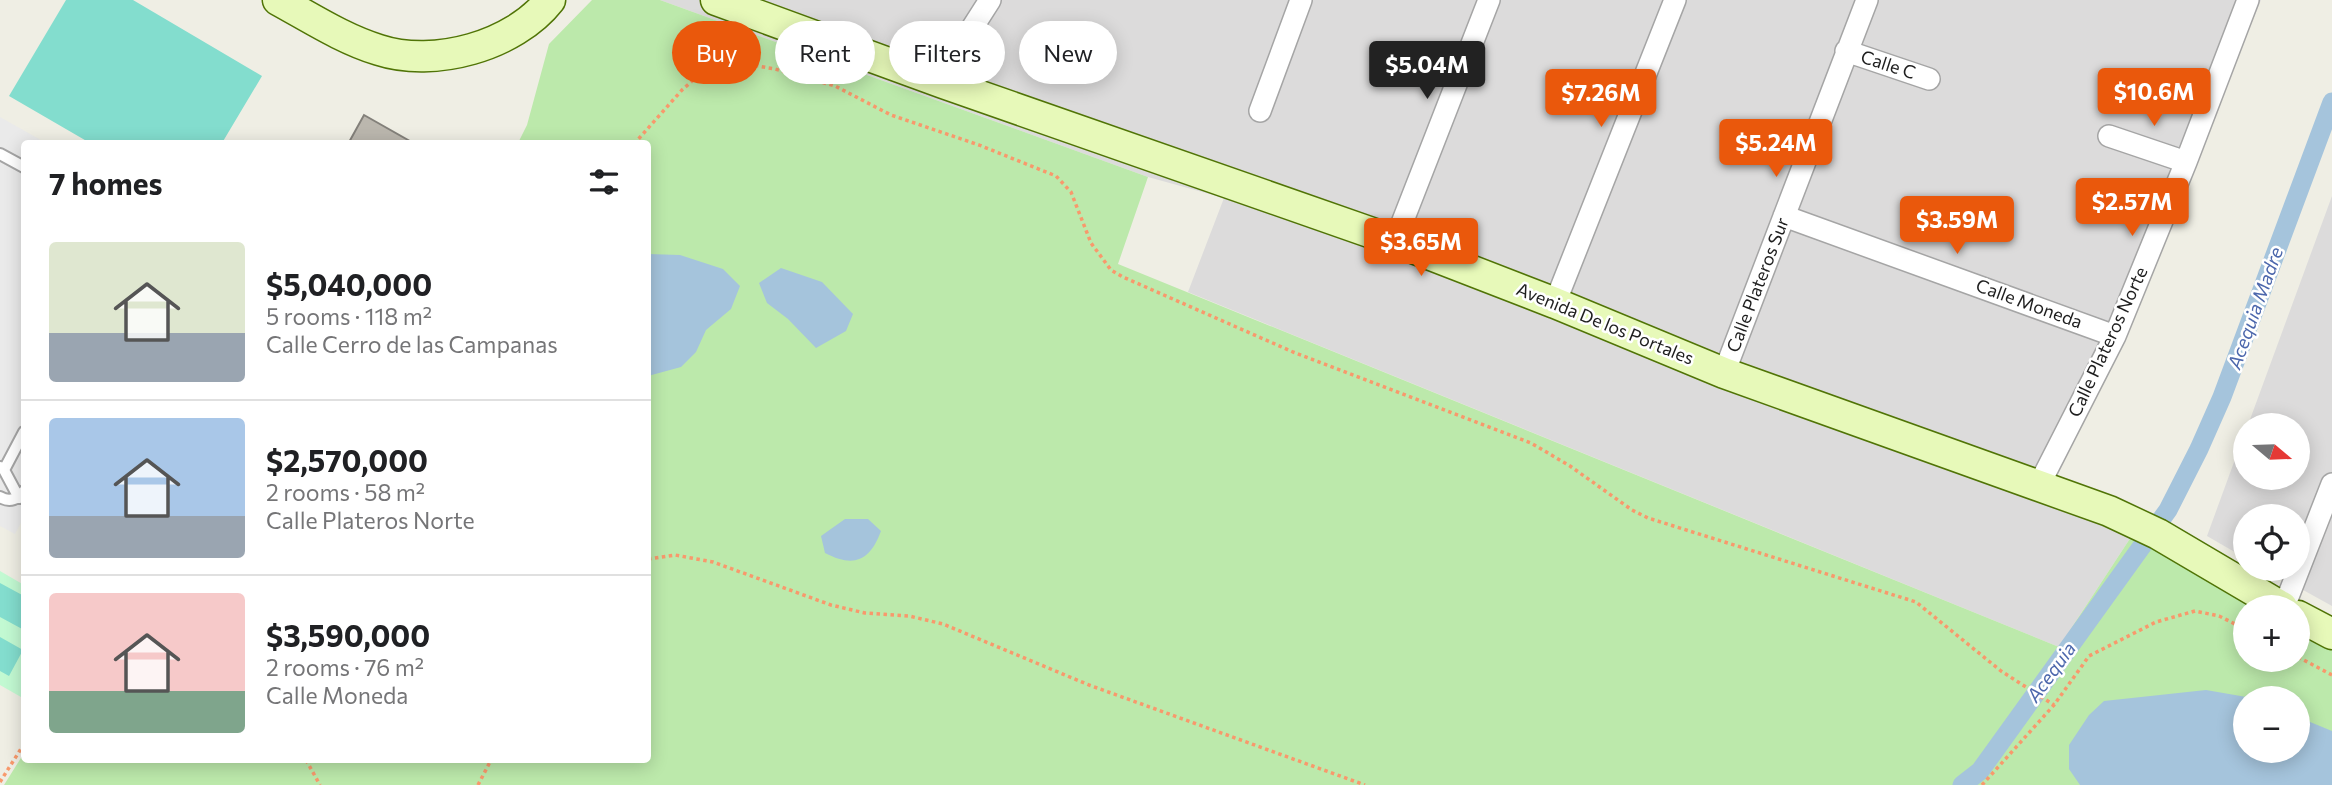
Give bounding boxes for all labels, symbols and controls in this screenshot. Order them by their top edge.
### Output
chip: Buy [672,21,761,84]
chip: Rent [775,21,875,84]
chip: Filters [889,21,1005,84]
chip: New [1019,21,1117,84]
pin: $5.04M [1370,42,1484,101]
street label: Calle C [1858,45,1918,83]
text: $5.04M [1385,50,1469,78]
pin: $10.6M [2097,68,2211,128]
pin: $7.26M [1544,69,1658,129]
text: $10.6M [2114,77,2194,105]
text: $7.26M [1561,78,1641,106]
pin: $5.24M [1719,120,1833,179]
text: $5.24M [1735,128,1817,156]
icon: filters [585,163,623,201]
text: 7 homes [49,164,162,201]
pin: $2.57M [2075,178,2189,238]
text: $2.57M [2092,187,2172,215]
pin: $3.59M [1900,196,2014,256]
text: $3.59M [1916,205,1998,233]
street label: Calle Plateros Sur [1721,214,1793,355]
pin: $3.65M [1364,218,1478,278]
text: $3.65M [1380,227,1462,255]
water label: Acequia Madre [2221,244,2287,373]
street label: Calle Plateros Norte [2063,263,2152,420]
text: $5,040,000 [266,265,432,302]
icon: home [105,270,189,354]
street label: Calle Moneda [1973,274,2085,332]
street label: Avenida De los Portales [1513,277,1697,369]
text: 5 rooms · 118 m² [266,302,432,330]
text: Calle Cerro de las Campanas [266,330,558,358]
north arrow [2233,413,2310,490]
map controls [2233,413,2310,763]
text: $2,570,000 [266,441,428,478]
icon: home [105,446,189,530]
text: 2 rooms · 58 m² [266,478,425,506]
button: locate [2233,504,2310,581]
text: Calle Plateros Norte [266,506,475,534]
button: + [2233,595,2310,672]
text: $3,590,000 [266,616,430,653]
icon: home [105,621,189,705]
water label: Acequia [2021,637,2080,707]
text: 2 rooms · 76 m² [266,653,424,681]
text: Calle Moneda [266,681,408,709]
button: − [2233,686,2310,763]

